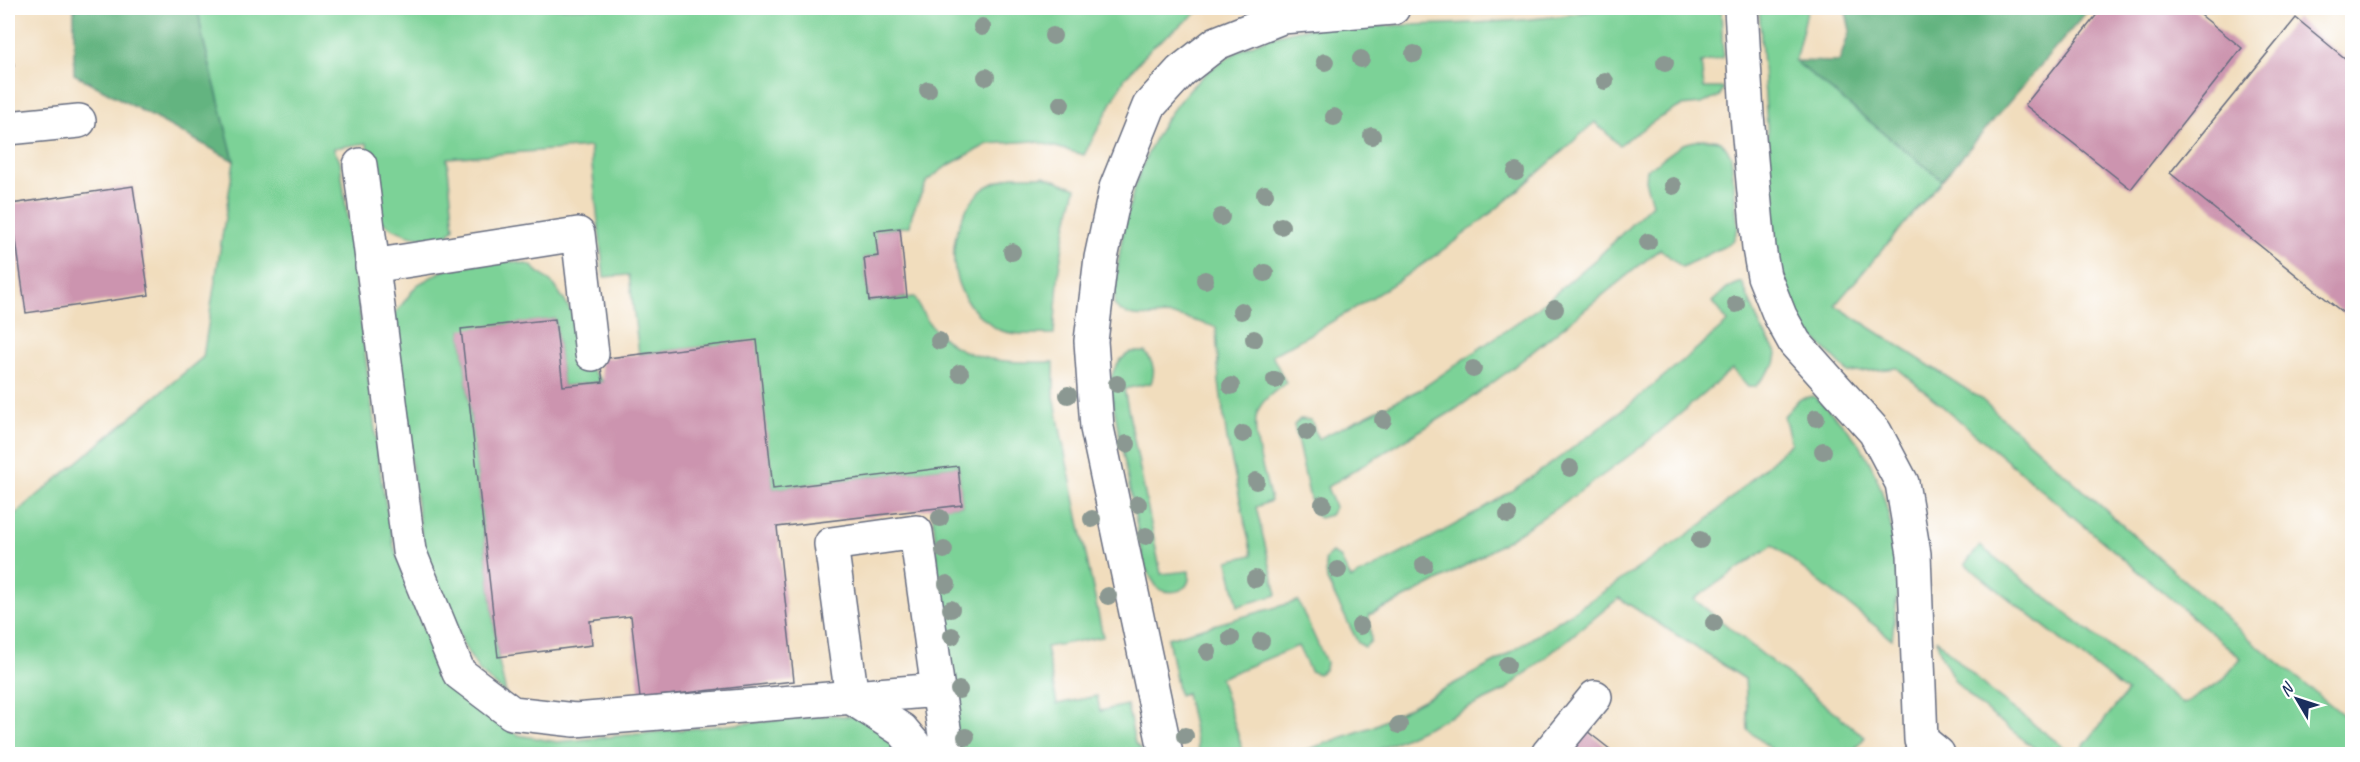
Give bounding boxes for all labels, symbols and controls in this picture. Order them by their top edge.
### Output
north arrow [2267,669,2327,729]
text: N [2275,678,2299,700]

